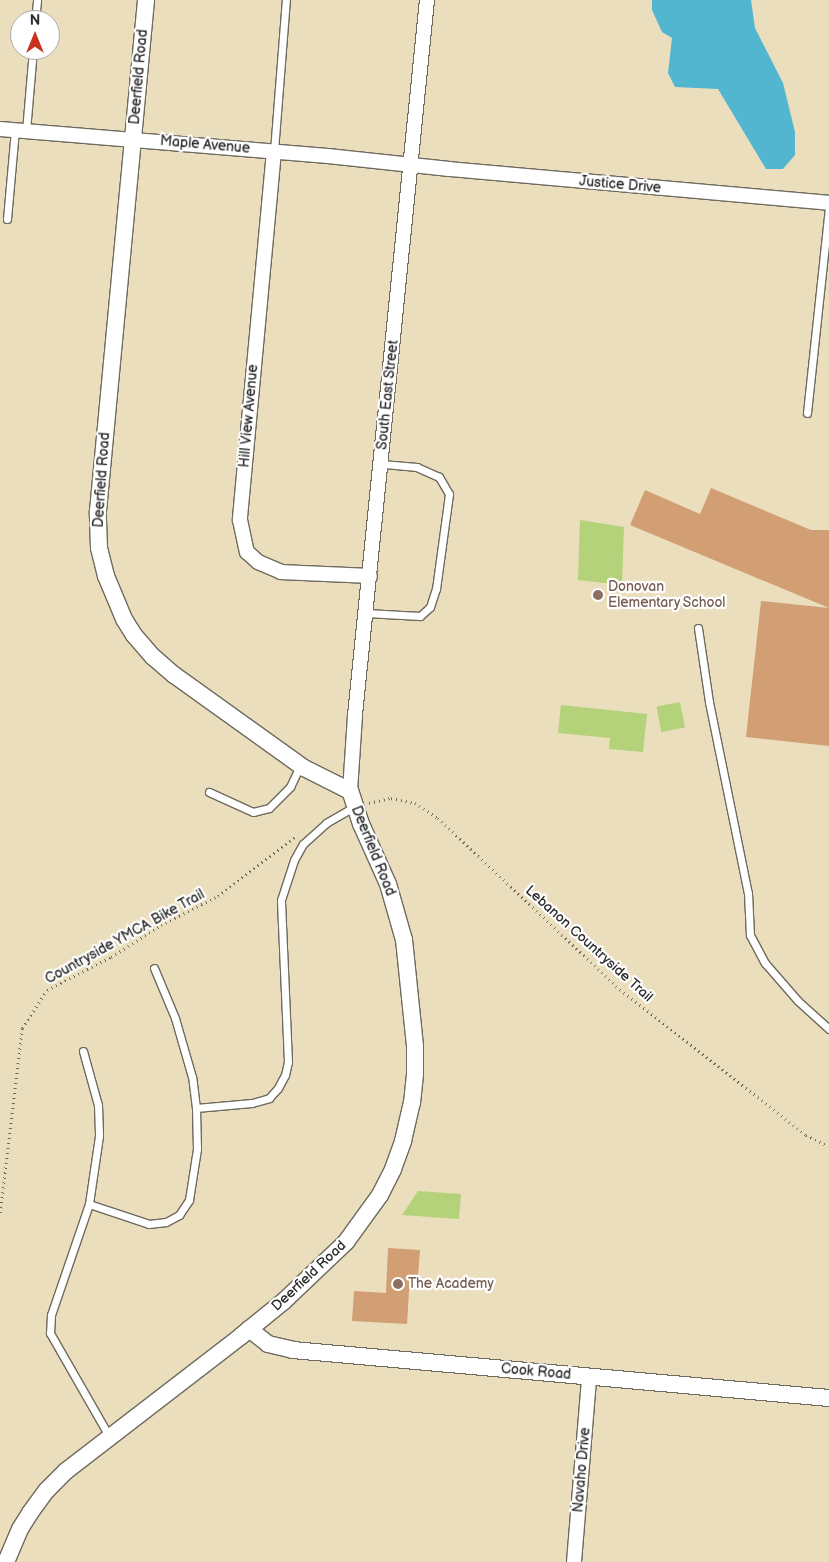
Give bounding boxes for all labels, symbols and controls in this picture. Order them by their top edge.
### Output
north arrow [10,10,60,60]
text: N [30,12,40,29]
street label: Deerfield Road [126,29,152,125]
street label: Maple Avenue [159,133,251,157]
street label: Justice Drive [578,173,662,197]
street label: South East Street [374,339,402,451]
street label: Hill View Avenue [236,364,262,468]
street label: Deerfield Road [90,432,114,528]
place label: Donovan Elementary School [608,579,727,612]
marker: Donovan Elementary School [592,589,604,601]
street label: Deerfield Road [347,804,399,898]
street label: Lebanon Countryside Trail [522,882,656,1006]
street label: Countryside YMCA Bike Trail [42,886,208,988]
street label: Deerfield Road [268,1237,350,1315]
place label: The Academy [408,1276,494,1292]
marker: The Academy [392,1278,404,1290]
street label: Cook Road [500,1361,572,1383]
street label: Navaho Drive [570,1427,594,1513]

